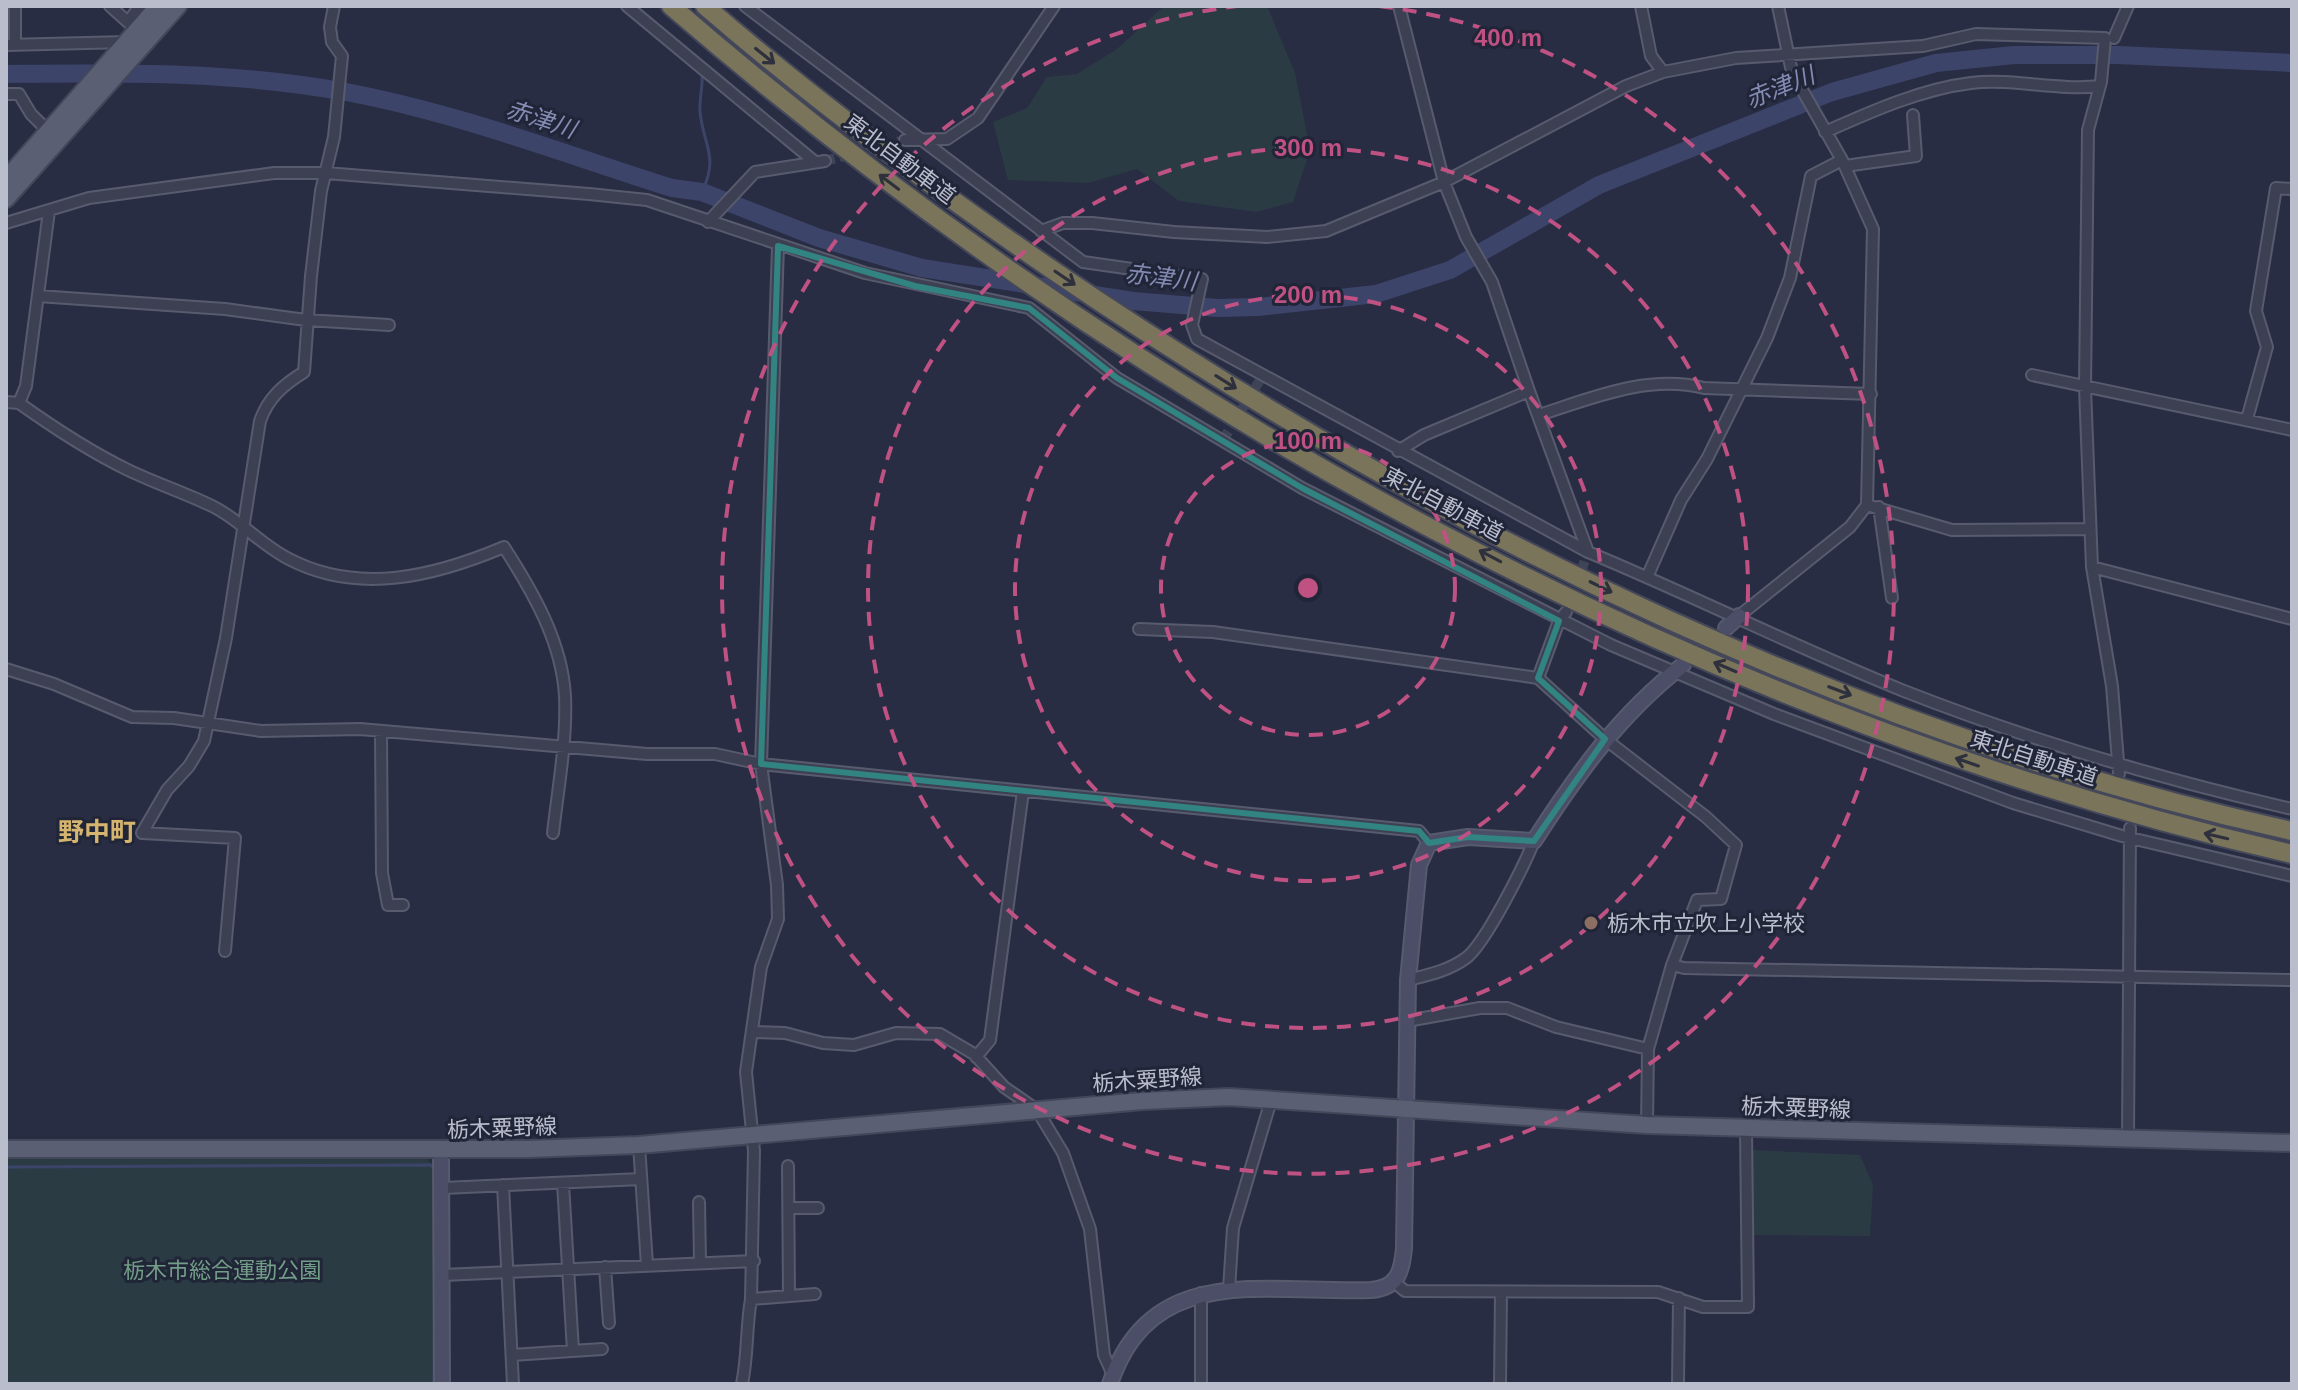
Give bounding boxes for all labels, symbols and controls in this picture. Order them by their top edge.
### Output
text: 400 m [1474,24,1542,51]
one-way arrow [754,47,775,65]
water label: 赤津川 [1742,60,1821,113]
water label: 赤津川 [503,95,582,144]
street label: 東北自動車道 [840,109,960,209]
text: 300 m [1274,134,1342,161]
one-way arrow [878,174,900,190]
water label: 赤津川 [1124,259,1201,295]
one-way arrow [1053,270,1075,287]
text: 200 m [1274,281,1342,308]
one-way arrow [1214,375,1237,391]
text: 100 m [1274,427,1342,454]
street label: 東北自動車道 [1379,462,1507,546]
one-way arrow [1478,548,1502,564]
centre of rings [1294,574,1322,602]
one-way arrow [1589,580,1613,595]
one-way arrow [1713,659,1738,674]
one-way arrow [1827,685,1852,699]
street label: 東北自動車道 [1967,726,2101,790]
one-way arrow [1955,754,1980,768]
district label: 野中町 [58,817,136,847]
one-way arrow [2204,828,2229,843]
place label: 栃木市立吹上小学校 [1607,911,1805,936]
marker: 栃木市立吹上小学校 [1582,914,1600,932]
street label: 栃木粟野線 [1091,1064,1203,1096]
street label: 栃木粟野線 [1741,1094,1851,1122]
street label: 栃木粟野線 [447,1114,557,1142]
park label: 栃木市総合運動公園 [123,1258,321,1283]

